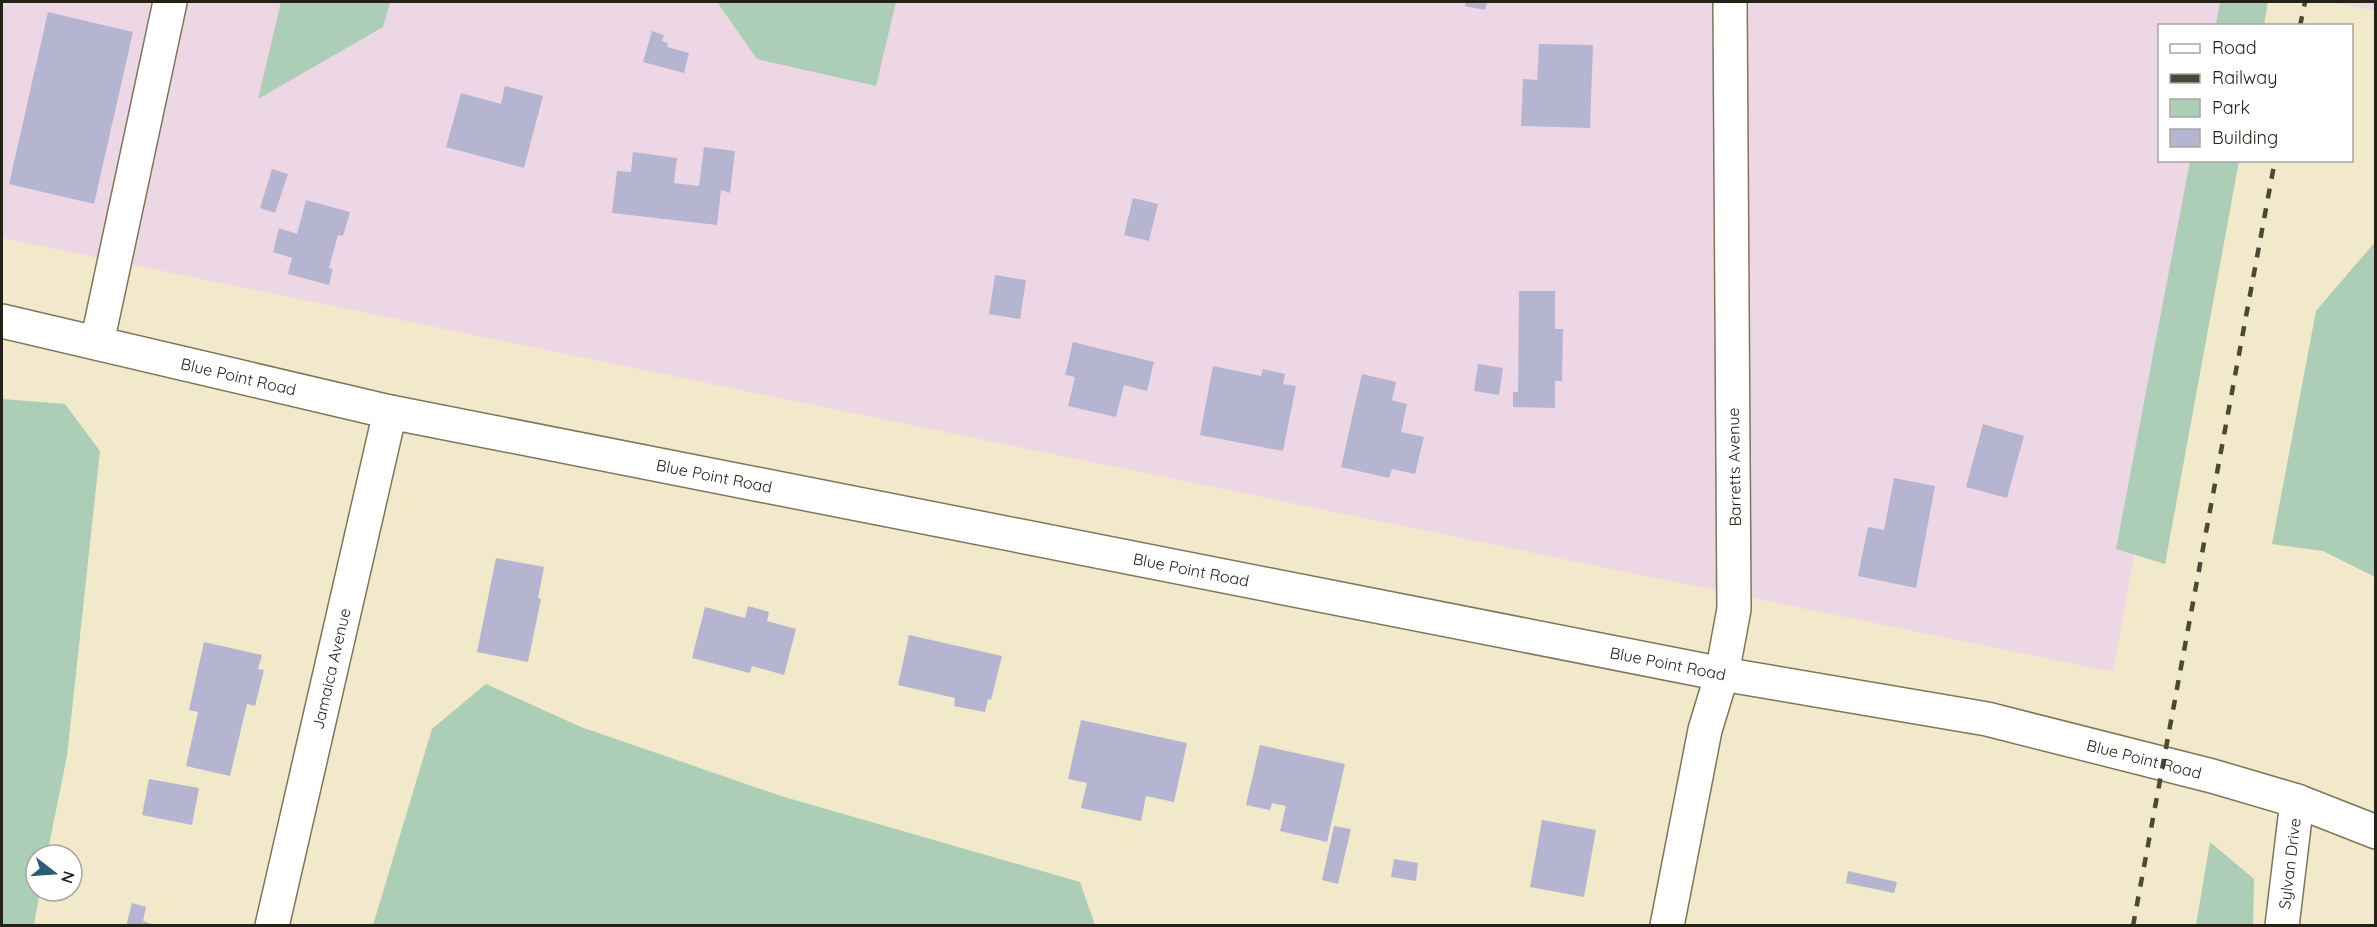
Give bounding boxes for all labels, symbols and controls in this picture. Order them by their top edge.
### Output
legend [2158,24,2353,162]
text: Road [2212,36,2257,59]
text: Railway [2212,66,2278,89]
text: Park [2212,96,2250,119]
text: Building [2212,126,2278,149]
street label: Blue Point Road [179,353,298,400]
street label: Barretts Avenue [1723,407,1745,527]
street label: Blue Point Road [655,455,774,497]
street label: Blue Point Road [1131,548,1251,591]
street label: Jamaica Avenue [307,606,355,731]
street label: Blue Point Road [1608,642,1728,685]
street label: Blue Point Road [2085,735,2204,783]
street label: Sylvan Drive [2274,817,2305,910]
north arrow [24,843,84,903]
text: N [57,869,80,886]

